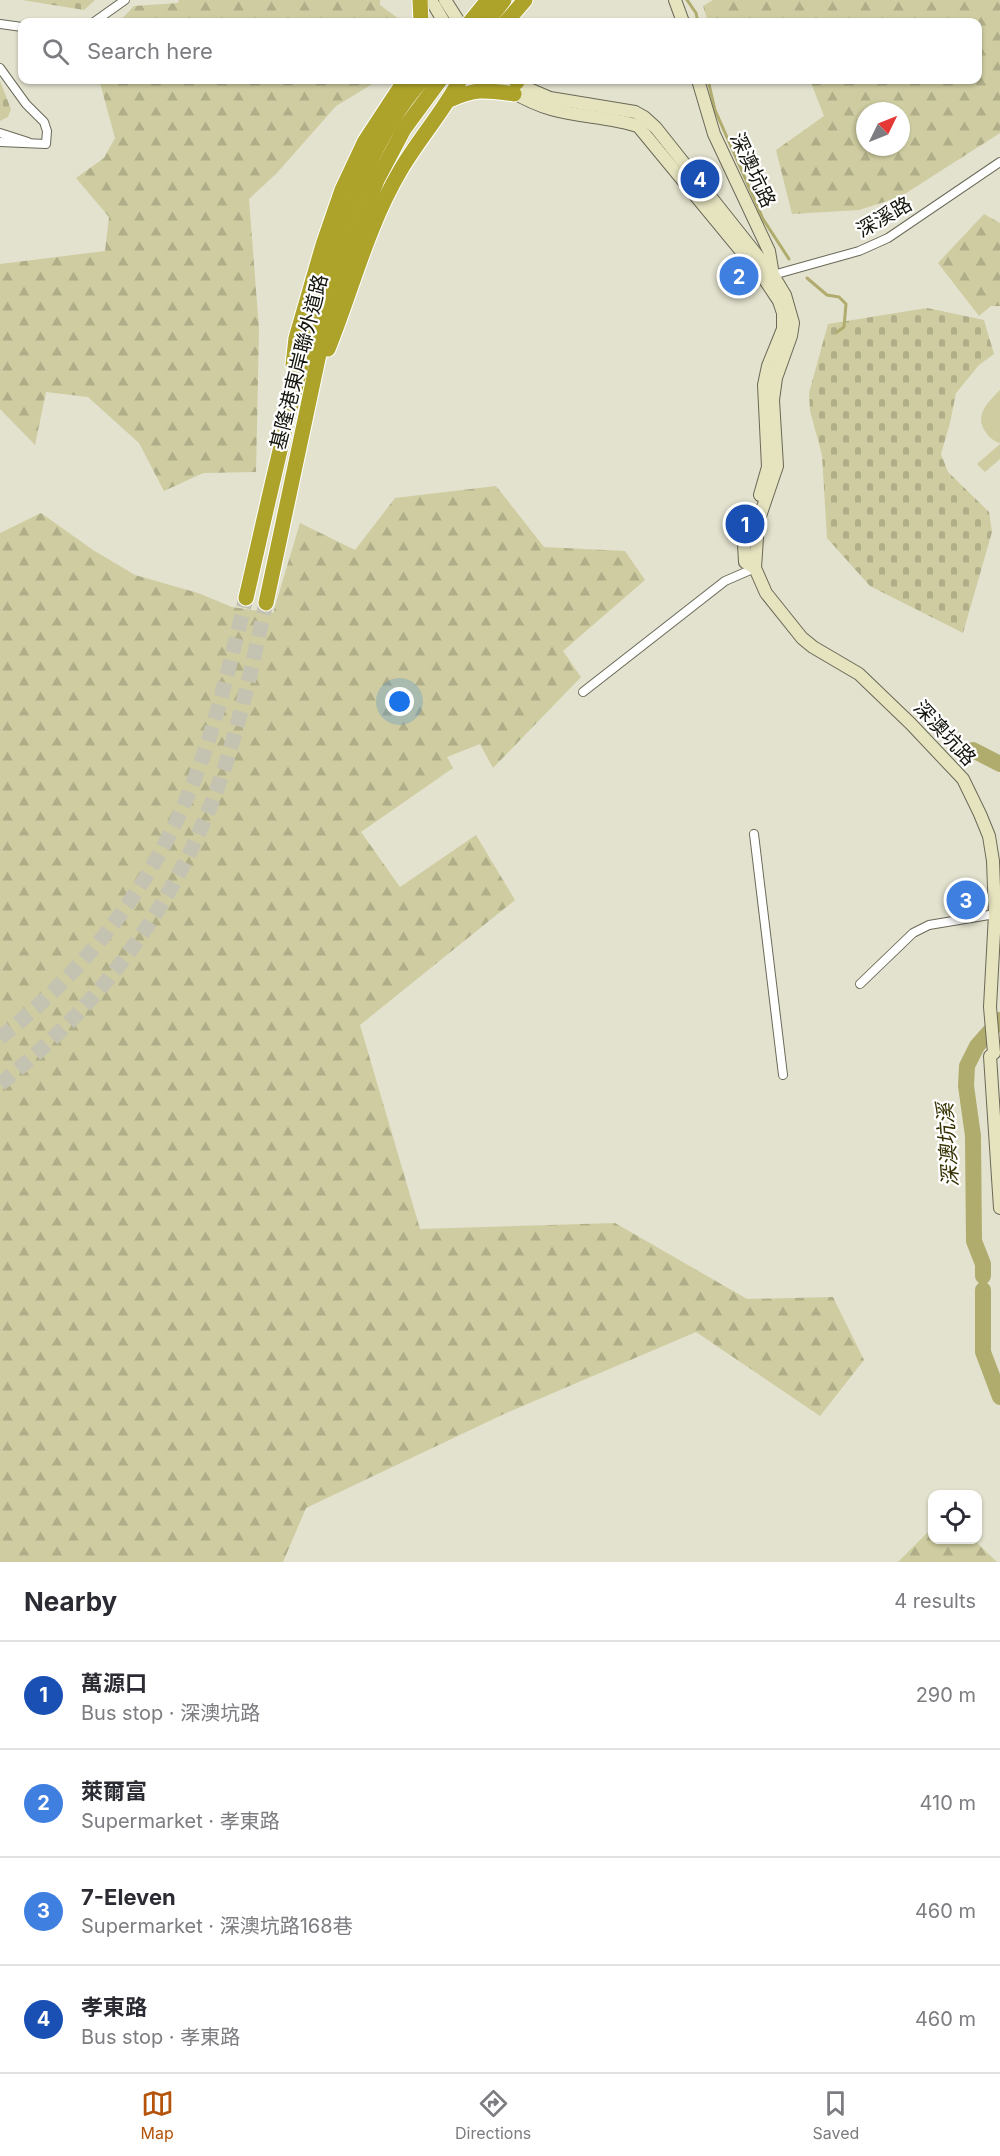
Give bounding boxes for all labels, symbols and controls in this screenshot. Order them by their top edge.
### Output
search box [18,18,982,84]
icon: search [39,35,72,68]
text: Search here [87,38,213,64]
north arrow [856,102,910,156]
street label: 深澳坑路 [725,129,781,211]
pin: 4 [680,156,720,201]
street label: 深溪路 [852,192,916,242]
pin: 2 [720,254,758,298]
street label: 基隆港東岸聯外道路 [266,272,332,452]
pin: 1 [726,502,764,546]
your location [385,687,414,716]
street label: 深澳坑路 [909,696,981,770]
pin: 3 [946,878,986,922]
water label: 深澳坑溪 [932,1099,963,1188]
map controls [928,1490,982,1544]
button: locate [928,1490,982,1544]
text: Nearby [24,1586,117,1617]
text: 4 results [894,1589,976,1613]
text: 萬源口 [81,1670,147,1696]
text: 1 [39,1683,48,1707]
text: 290 m [916,1683,976,1707]
text: Bus stop · 深澳坑路 [81,1701,260,1725]
text: 萊爾富 [81,1778,147,1804]
text: 2 [37,1791,50,1815]
text: 410 m [920,1791,976,1815]
text: Supermarket · 孝東路 [81,1809,280,1833]
text: 7-Eleven [81,1884,176,1910]
text: 3 [37,1899,50,1923]
text: 460 m [915,1899,976,1923]
text: Supermarket · 深澳坑路168巷 [81,1914,353,1938]
text: 孝東路 [81,1994,147,2020]
text: 4 [37,2007,50,2031]
text: 460 m [915,2007,976,2031]
text: Bus stop · 孝東路 [81,2025,240,2049]
tab: Map [141,2087,174,2143]
tab: Directions [455,2087,531,2143]
tab: Saved [813,2087,859,2143]

